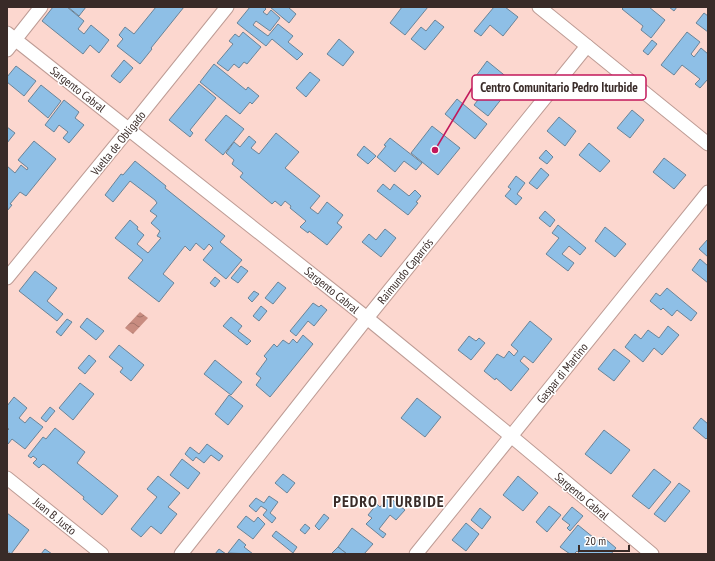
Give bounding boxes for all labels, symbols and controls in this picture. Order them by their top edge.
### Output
street label: Sargento Cabral [47,63,109,115]
callout: Centro Comunitario Pedro Iturbide [472,75,646,100]
text: Centro Comunitario Pedro Iturbide [480,79,638,96]
street label: Vuelta de Obligado [87,108,149,179]
street label: Raimundo Caparrós [374,235,436,307]
street label: Sargento Cabral [302,263,362,317]
street label: Gaspar di Martino [533,340,591,406]
street label: Sargento Cabral [552,469,612,523]
district label: PEDRO ITURBIDE [333,491,445,511]
street label: Juan B. Justo [30,494,79,538]
scale bar [579,527,629,553]
text: 20 m [585,533,606,548]

